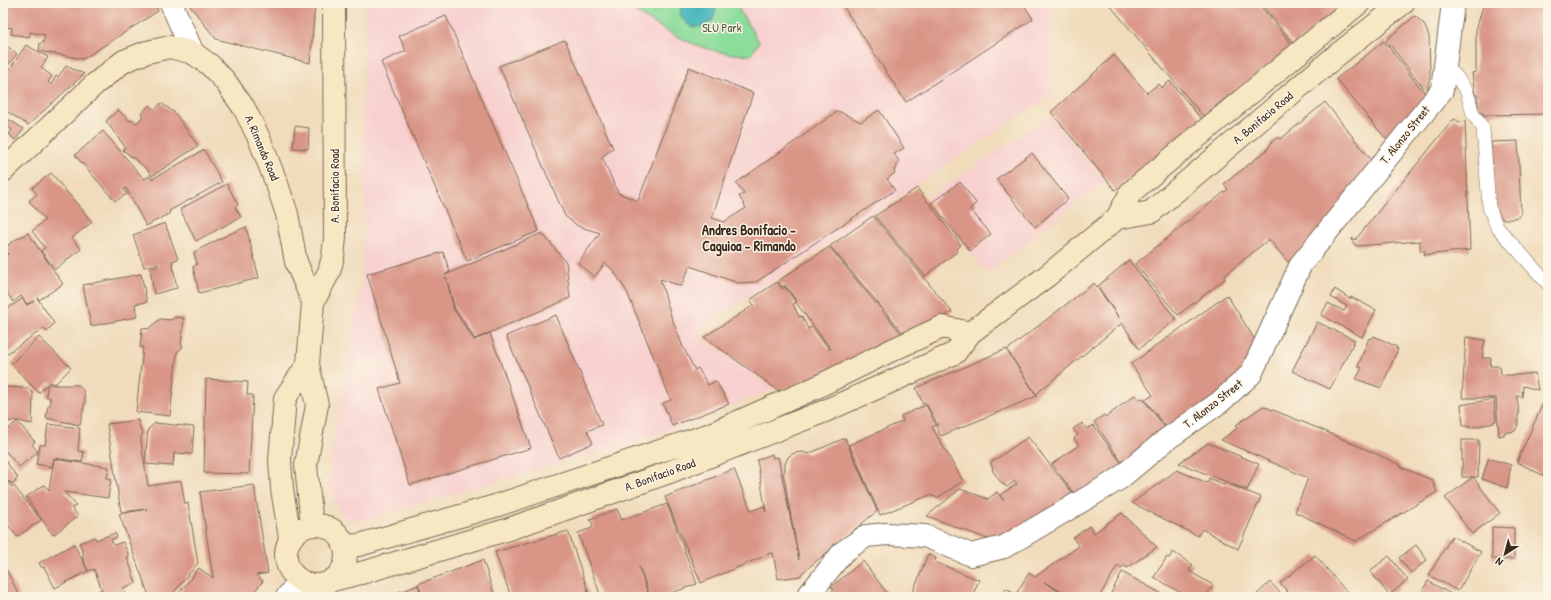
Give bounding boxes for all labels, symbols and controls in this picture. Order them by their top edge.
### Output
park label: SLU Park [702,19,742,36]
street label: A. Bonifacio Road [1229,87,1297,148]
street label: T. Alonzo Street [1376,101,1434,168]
street label: A. Rimando Road [241,112,284,183]
street label: A. Bonifacio Road [326,149,343,223]
district label: Andres Bonifacio - Caguioa - Rimando [702,220,796,257]
street label: T. Alonzo Street [1180,375,1247,432]
street label: A. Bonifacio Road [622,454,698,495]
north arrow [1485,534,1525,574]
text: N [1493,555,1506,569]

